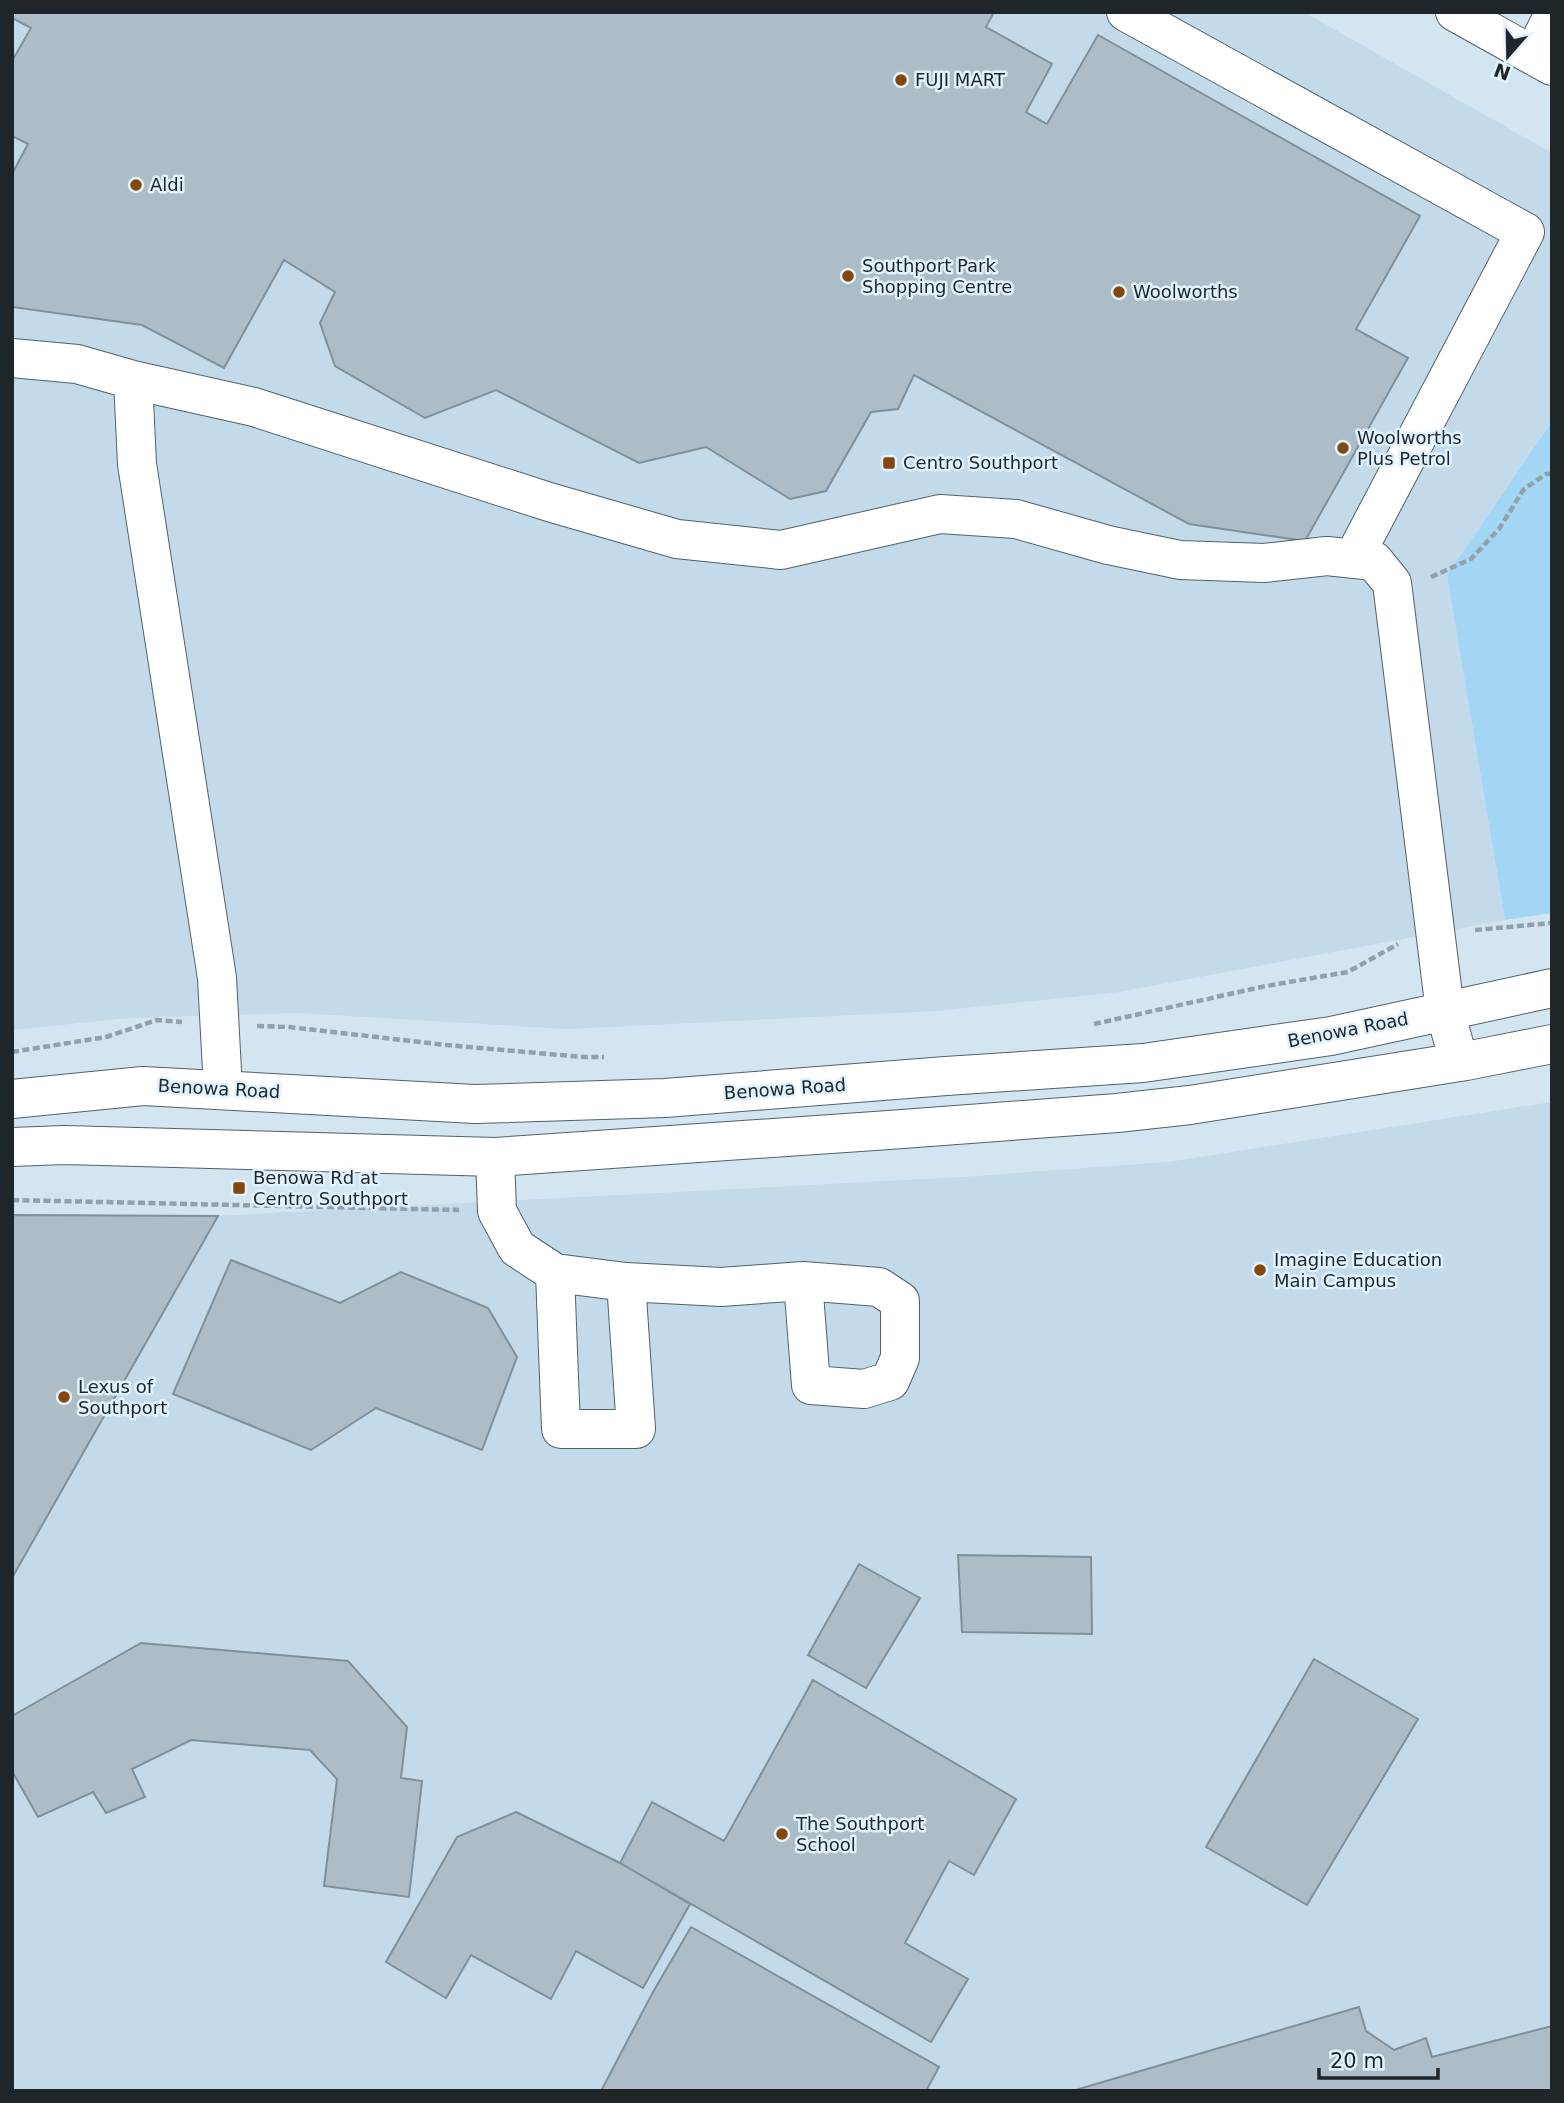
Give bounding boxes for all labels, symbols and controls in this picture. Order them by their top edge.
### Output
north arrow [1473,21,1543,91]
text: N [1491,59,1513,85]
place label: FUJI MART [915,69,1006,90]
marker: FUJI MART [893,72,909,88]
place label: Aldi [150,174,184,195]
marker: Aldi [128,177,144,193]
place label: Southport Park Shopping Centre [862,255,1012,297]
marker: Southport Park Shopping Centre [840,268,856,284]
place label: Woolworths [1133,281,1238,302]
marker: Woolworths [1111,284,1127,300]
place label: Woolworths Plus Petrol [1357,427,1462,469]
marker: Woolworths Plus Petrol [1335,440,1351,456]
place label: Centro Southport [903,452,1058,473]
marker: Centro Southport [881,455,897,471]
street label: Benowa Road [1286,1008,1410,1052]
street label: Benowa Road [723,1074,847,1103]
street label: Benowa Road [157,1075,281,1102]
place label: Benowa Rd at Centro Southport [253,1167,408,1209]
marker: Benowa Rd at Centro Southport [231,1180,247,1196]
place label: Imagine Education Main Campus [1274,1249,1442,1291]
marker: Imagine Education Main Campus [1252,1262,1268,1278]
place label: Lexus of Southport [78,1376,167,1418]
marker: Lexus of Southport [56,1389,72,1405]
place label: The Southport School [795,1813,924,1855]
marker: The Southport School [774,1826,790,1842]
scale bar [1319,2036,1438,2080]
text: 20 m [1330,2049,1384,2073]

